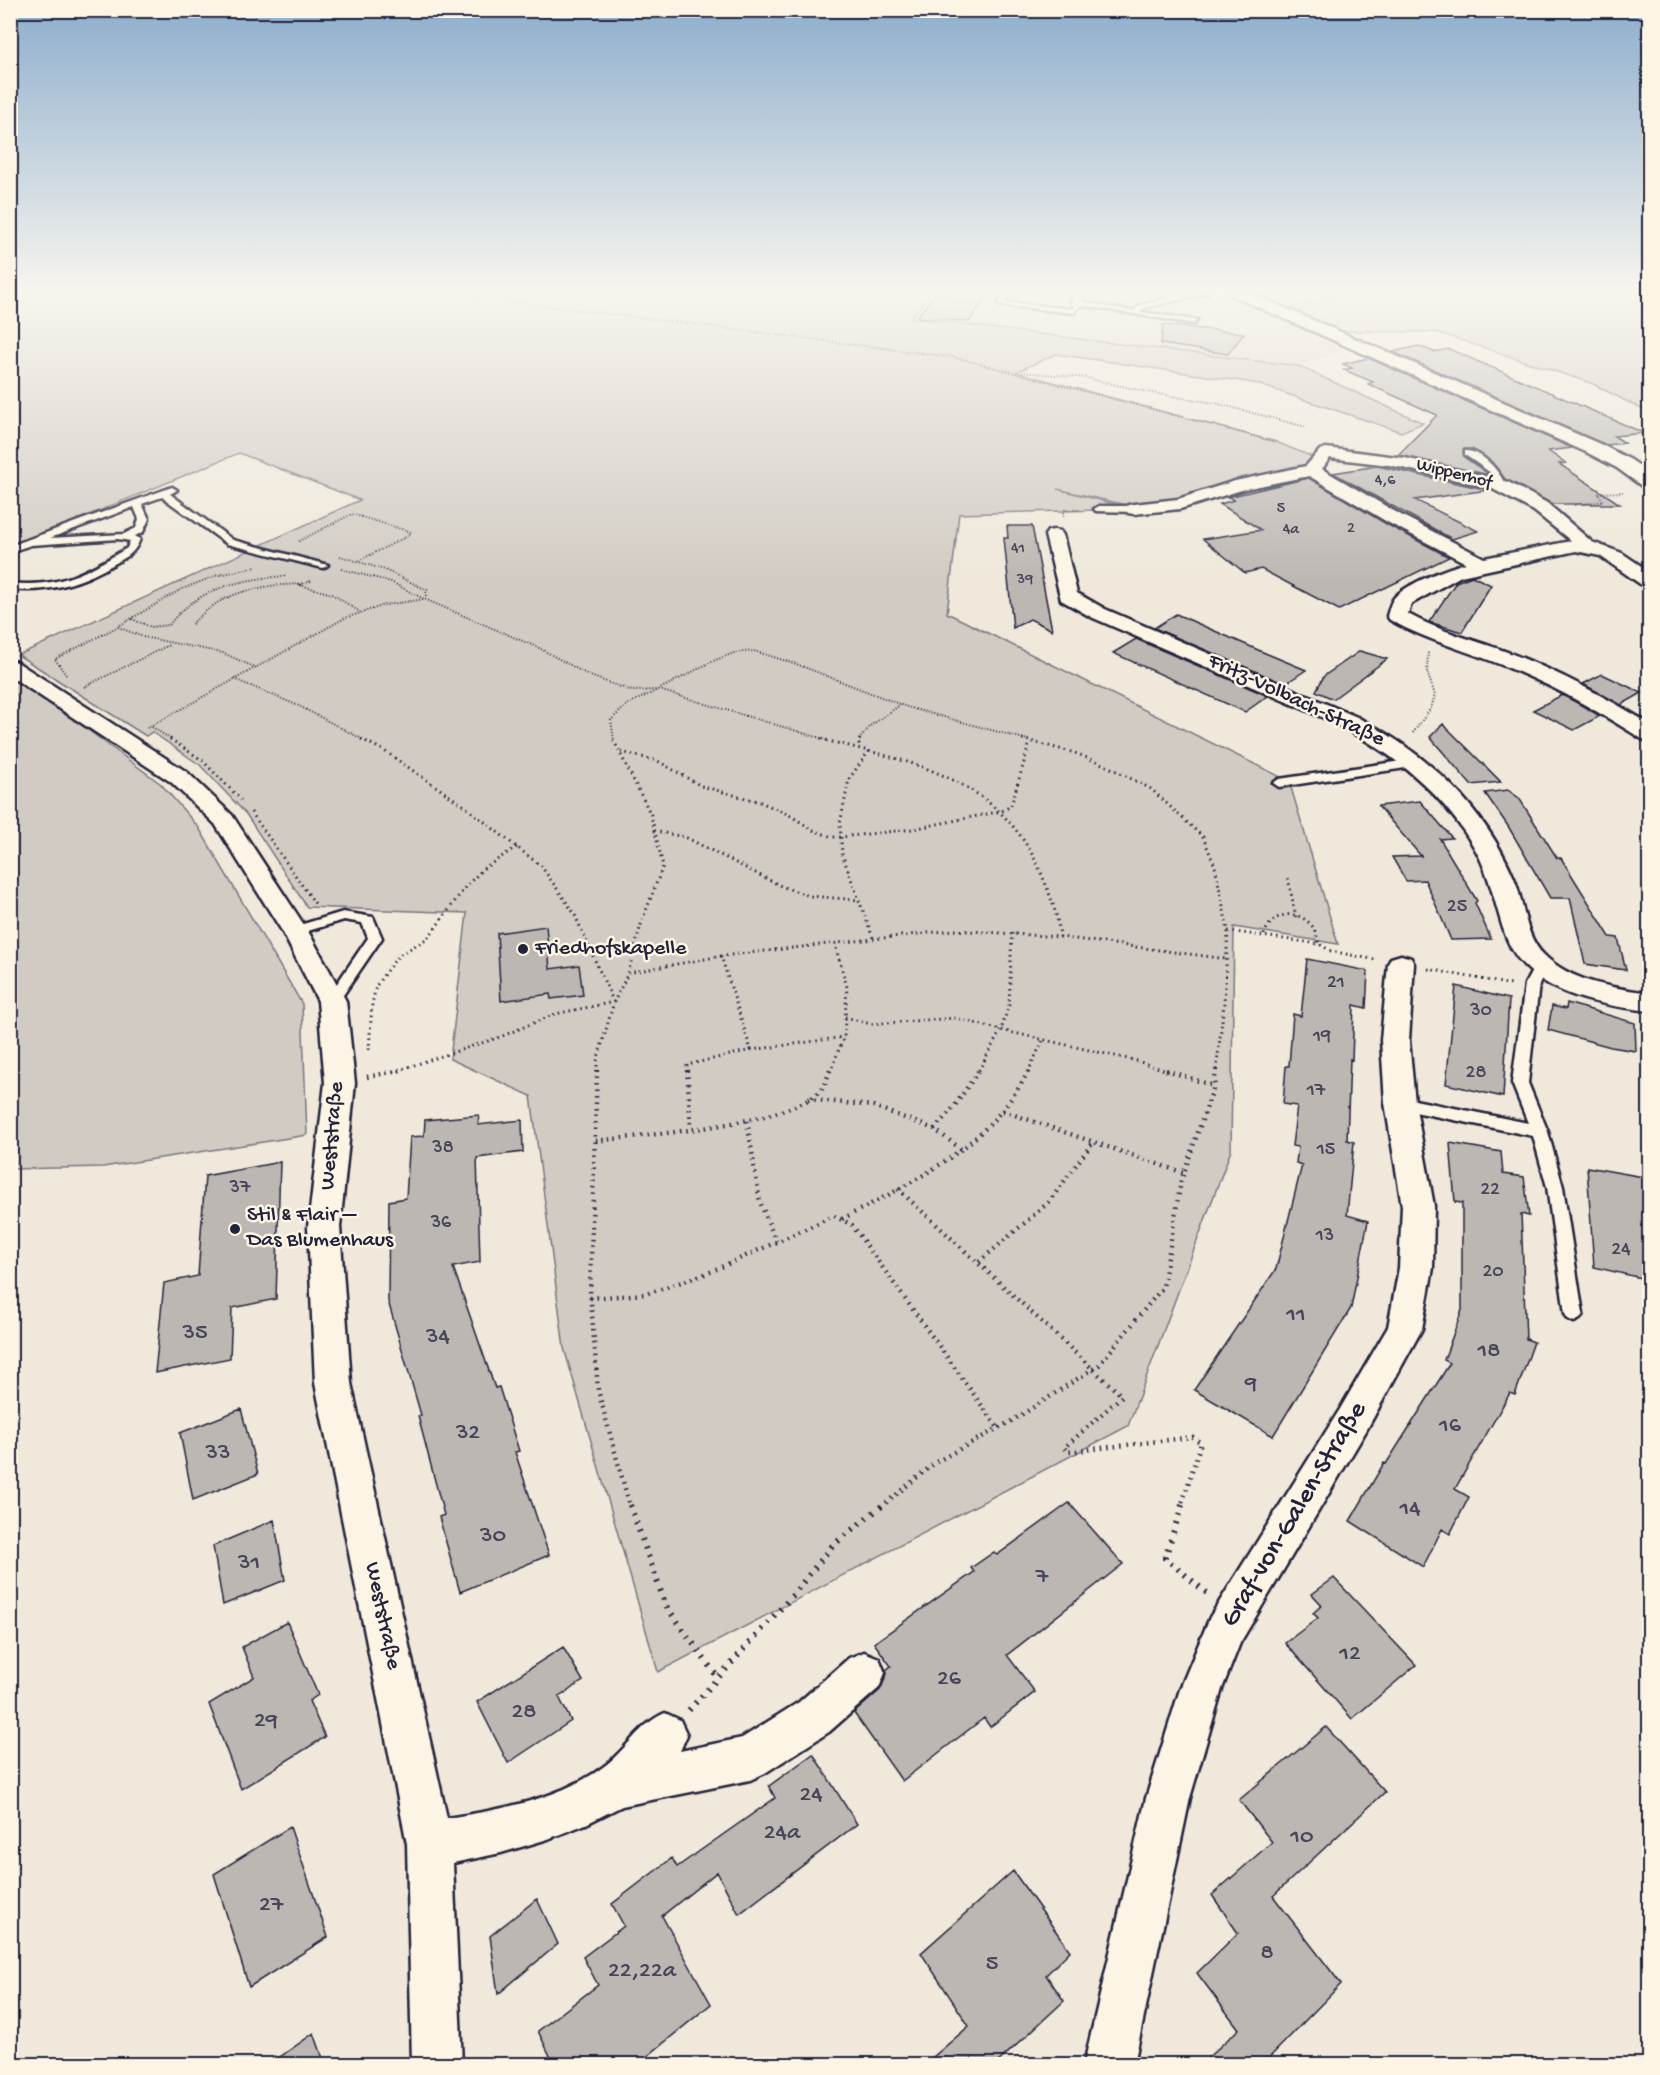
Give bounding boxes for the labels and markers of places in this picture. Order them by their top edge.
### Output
place label: Friedhofskapelle [534,936,687,962]
marker: Friedhofskapelle [516,942,530,956]
place label: Stil & Flair – Das Blumenhaus [245,1203,394,1254]
marker: Stil & Flair – Das Blumenhaus [228,1222,242,1236]

